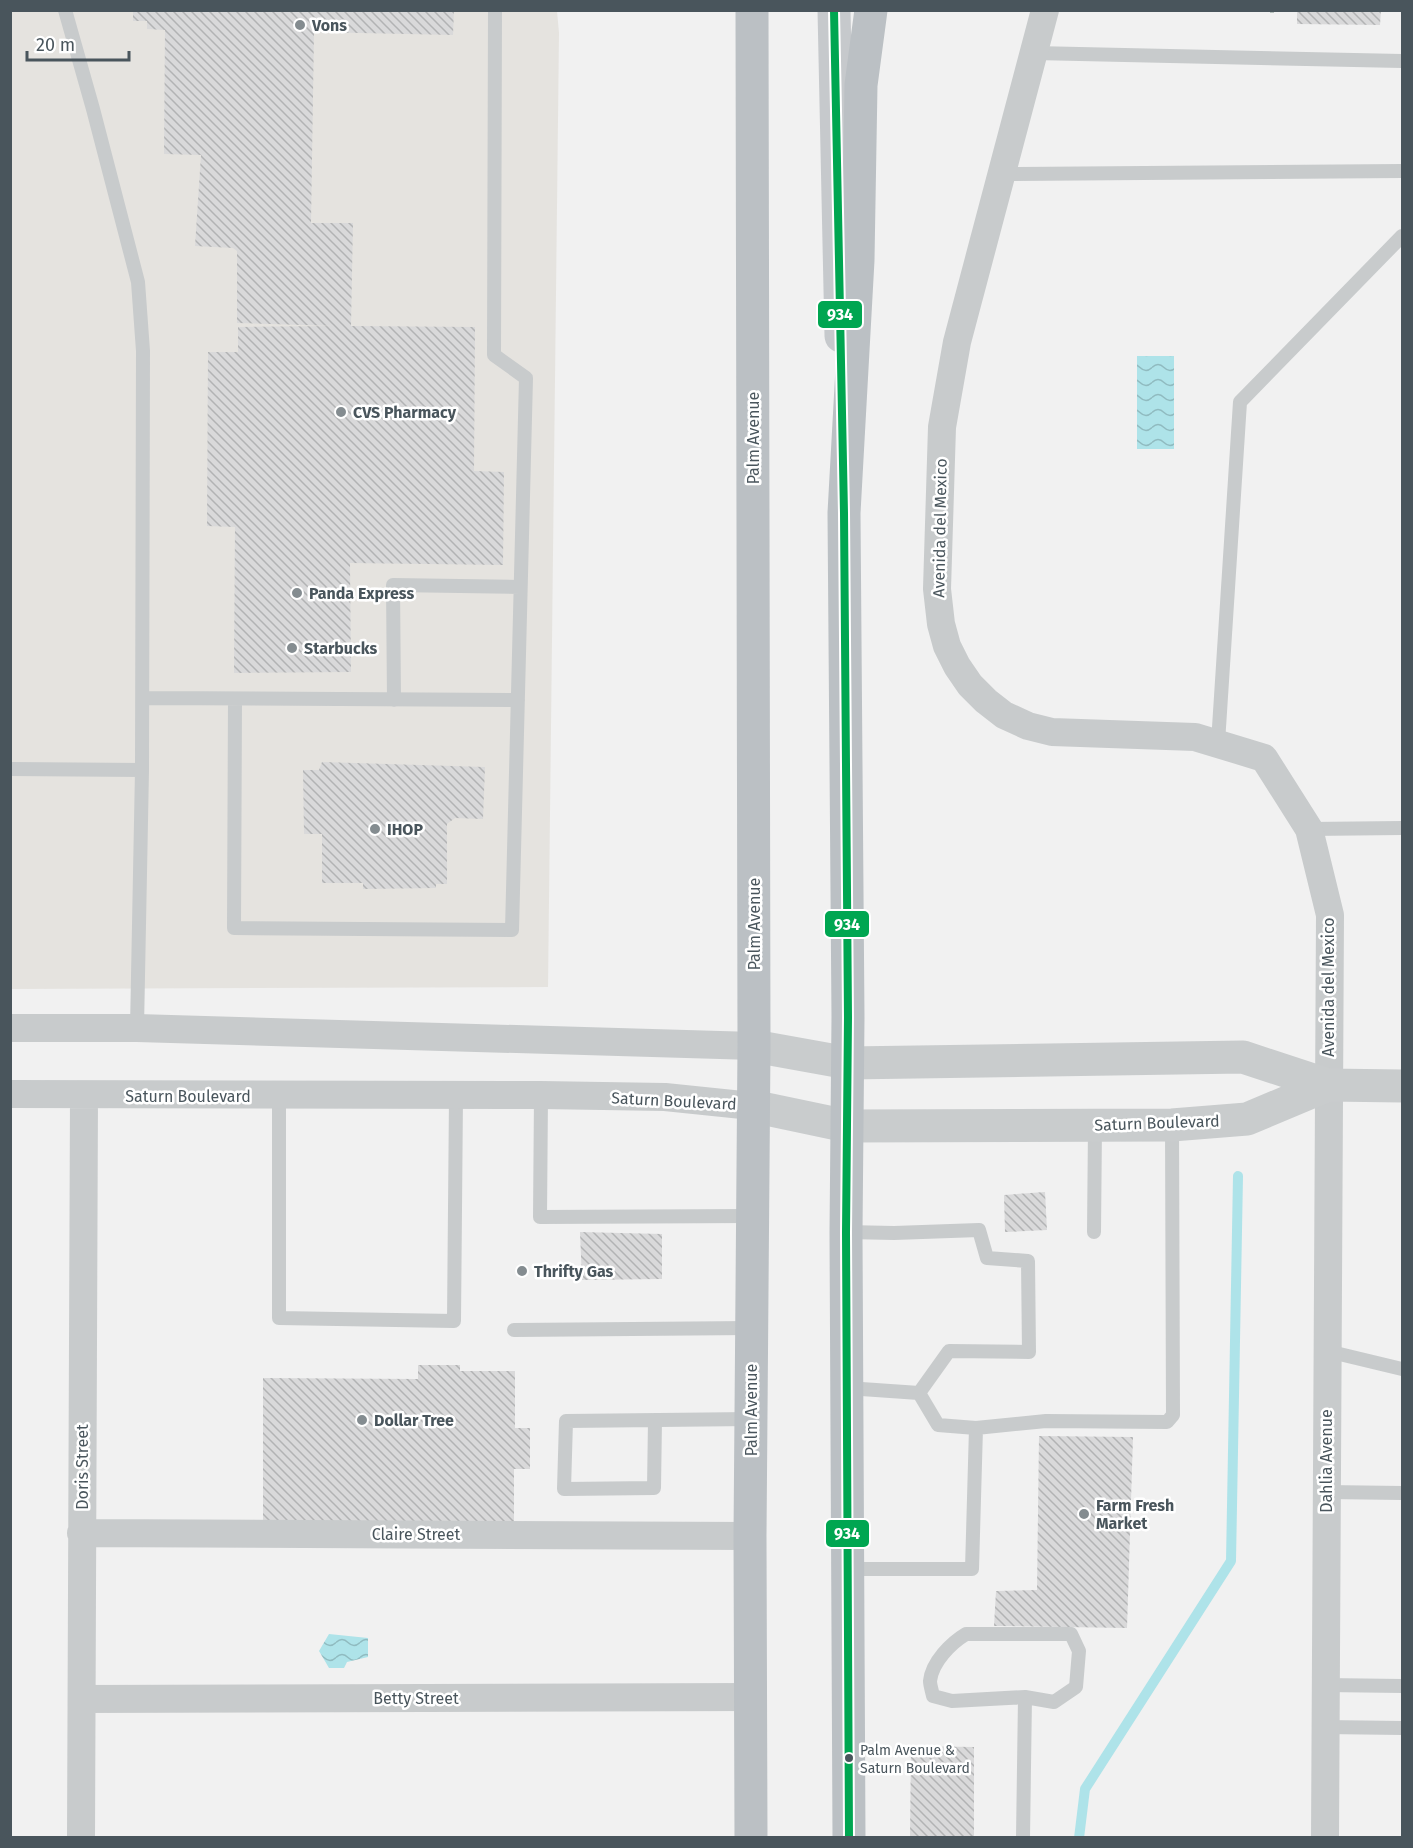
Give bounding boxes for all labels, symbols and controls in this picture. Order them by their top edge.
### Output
place label: Vons [311,16,347,35]
marker: Vons [293,18,307,32]
scale bar [27,24,129,62]
text: 20 m [36,34,75,56]
line badge: 934 [817,300,863,329]
text: 934 [827,305,853,324]
street label: Palm Avenue [744,392,763,484]
place label: CVS Pharmacy [353,403,457,422]
marker: CVS Pharmacy [334,405,348,419]
street label: Avenida del Mexico [929,458,951,598]
place label: Panda Express [309,584,414,603]
marker: Panda Express [290,586,304,600]
place label: Starbucks [304,639,377,658]
marker: Starbucks [285,641,299,655]
place label: IHOP [387,820,423,839]
marker: IHOP [368,822,382,836]
street label: Palm Avenue [745,878,764,970]
line badge: 934 [824,910,870,938]
text: 934 [834,915,860,934]
street label: Avenida del Mexico [1319,917,1338,1057]
street label: Saturn Boulevard [125,1087,251,1106]
street label: Saturn Boulevard [611,1088,737,1114]
street label: Saturn Boulevard [1094,1111,1220,1135]
place label: Thrifty Gas [534,1262,614,1281]
marker: Thrifty Gas [515,1264,529,1278]
street label: Palm Avenue [742,1364,761,1456]
street label: Dahlia Avenue [1317,1409,1336,1513]
place label: Dollar Tree [374,1411,454,1430]
marker: Dollar Tree [355,1413,369,1427]
street label: Doris Street [73,1424,92,1510]
place label: Farm Fresh Market [1096,1496,1174,1533]
marker: Farm Fresh Market [1077,1507,1091,1521]
line badge: 934 [825,1519,870,1548]
text: 934 [834,1524,860,1543]
street label: Claire Street [372,1525,461,1544]
street label: Betty Street [373,1689,459,1708]
place label: Palm Avenue & Saturn Boulevard [860,1742,970,1777]
marker: Palm Avenue & Saturn Boulevard [843,1752,855,1764]

